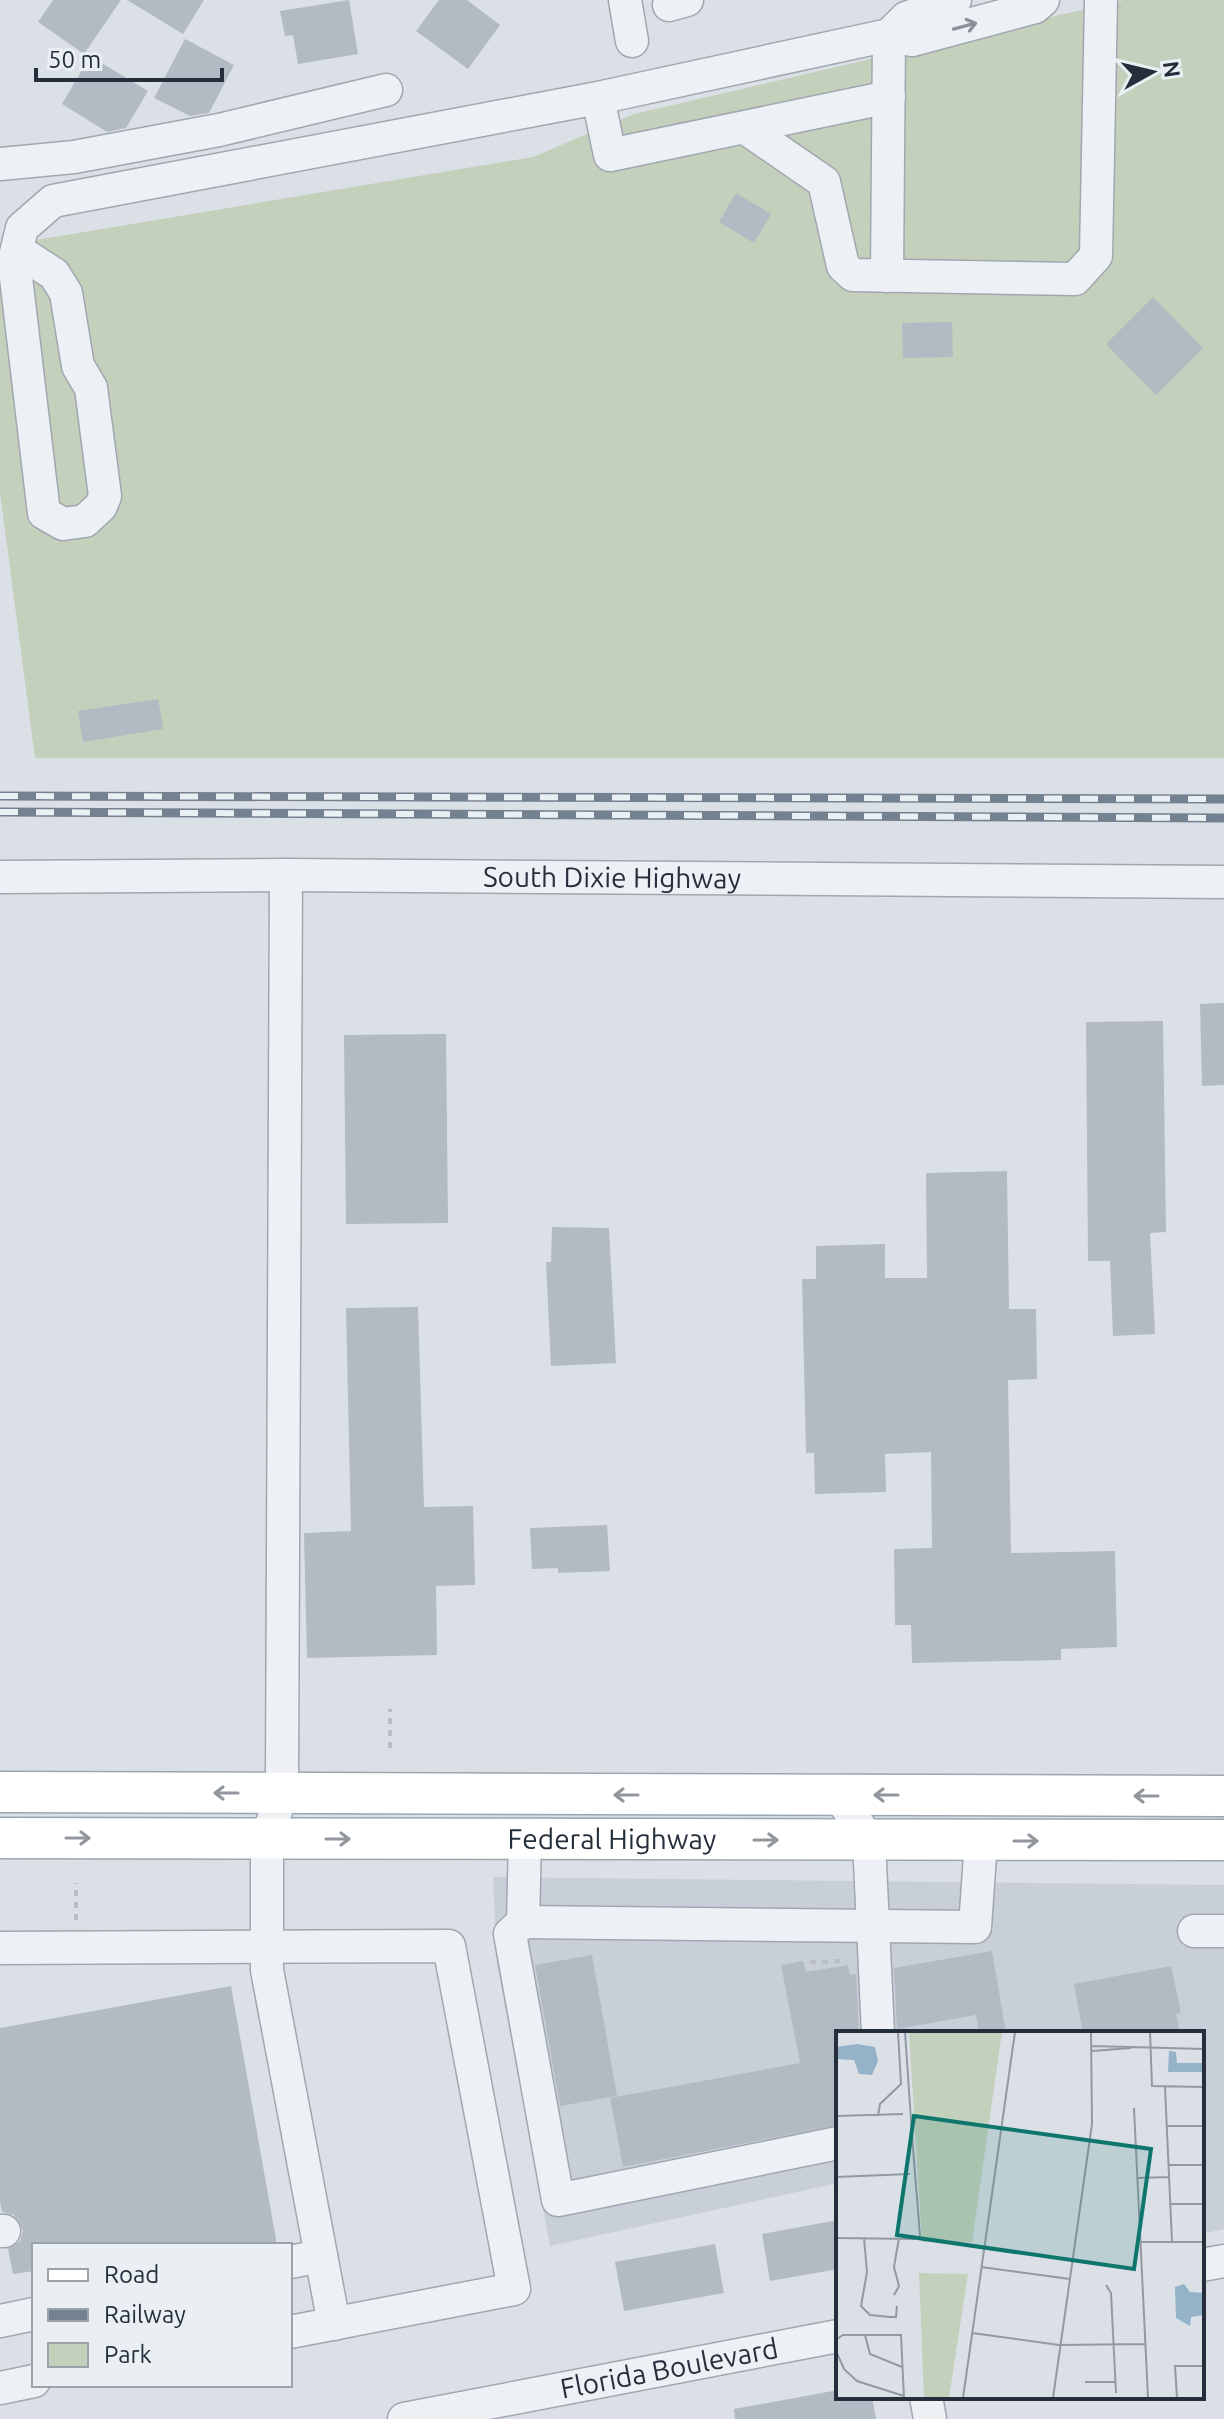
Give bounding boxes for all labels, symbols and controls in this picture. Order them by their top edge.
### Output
one-way arrow [952,18,978,33]
scale bar [36,32,222,82]
north arrow [1112,32,1192,112]
text: 50 m [48,46,101,73]
text: N [1159,59,1186,79]
street label: South Dixie Highway [483,860,741,893]
one-way arrow [213,1785,240,1801]
one-way arrow [613,1787,640,1803]
one-way arrow [873,1787,900,1803]
one-way arrow [1133,1788,1160,1804]
street label: Federal Highway [508,1823,716,1854]
one-way arrow [64,1830,91,1846]
one-way arrow [324,1831,351,1847]
one-way arrow [752,1832,779,1848]
one-way arrow [1012,1833,1039,1849]
inset map [836,2031,1204,2399]
legend [32,2243,292,2387]
text: Road [104,2261,159,2288]
text: Railway [104,2301,186,2328]
street label: Florida Boulevard [558,2332,781,2404]
text: Park [104,2341,152,2368]

